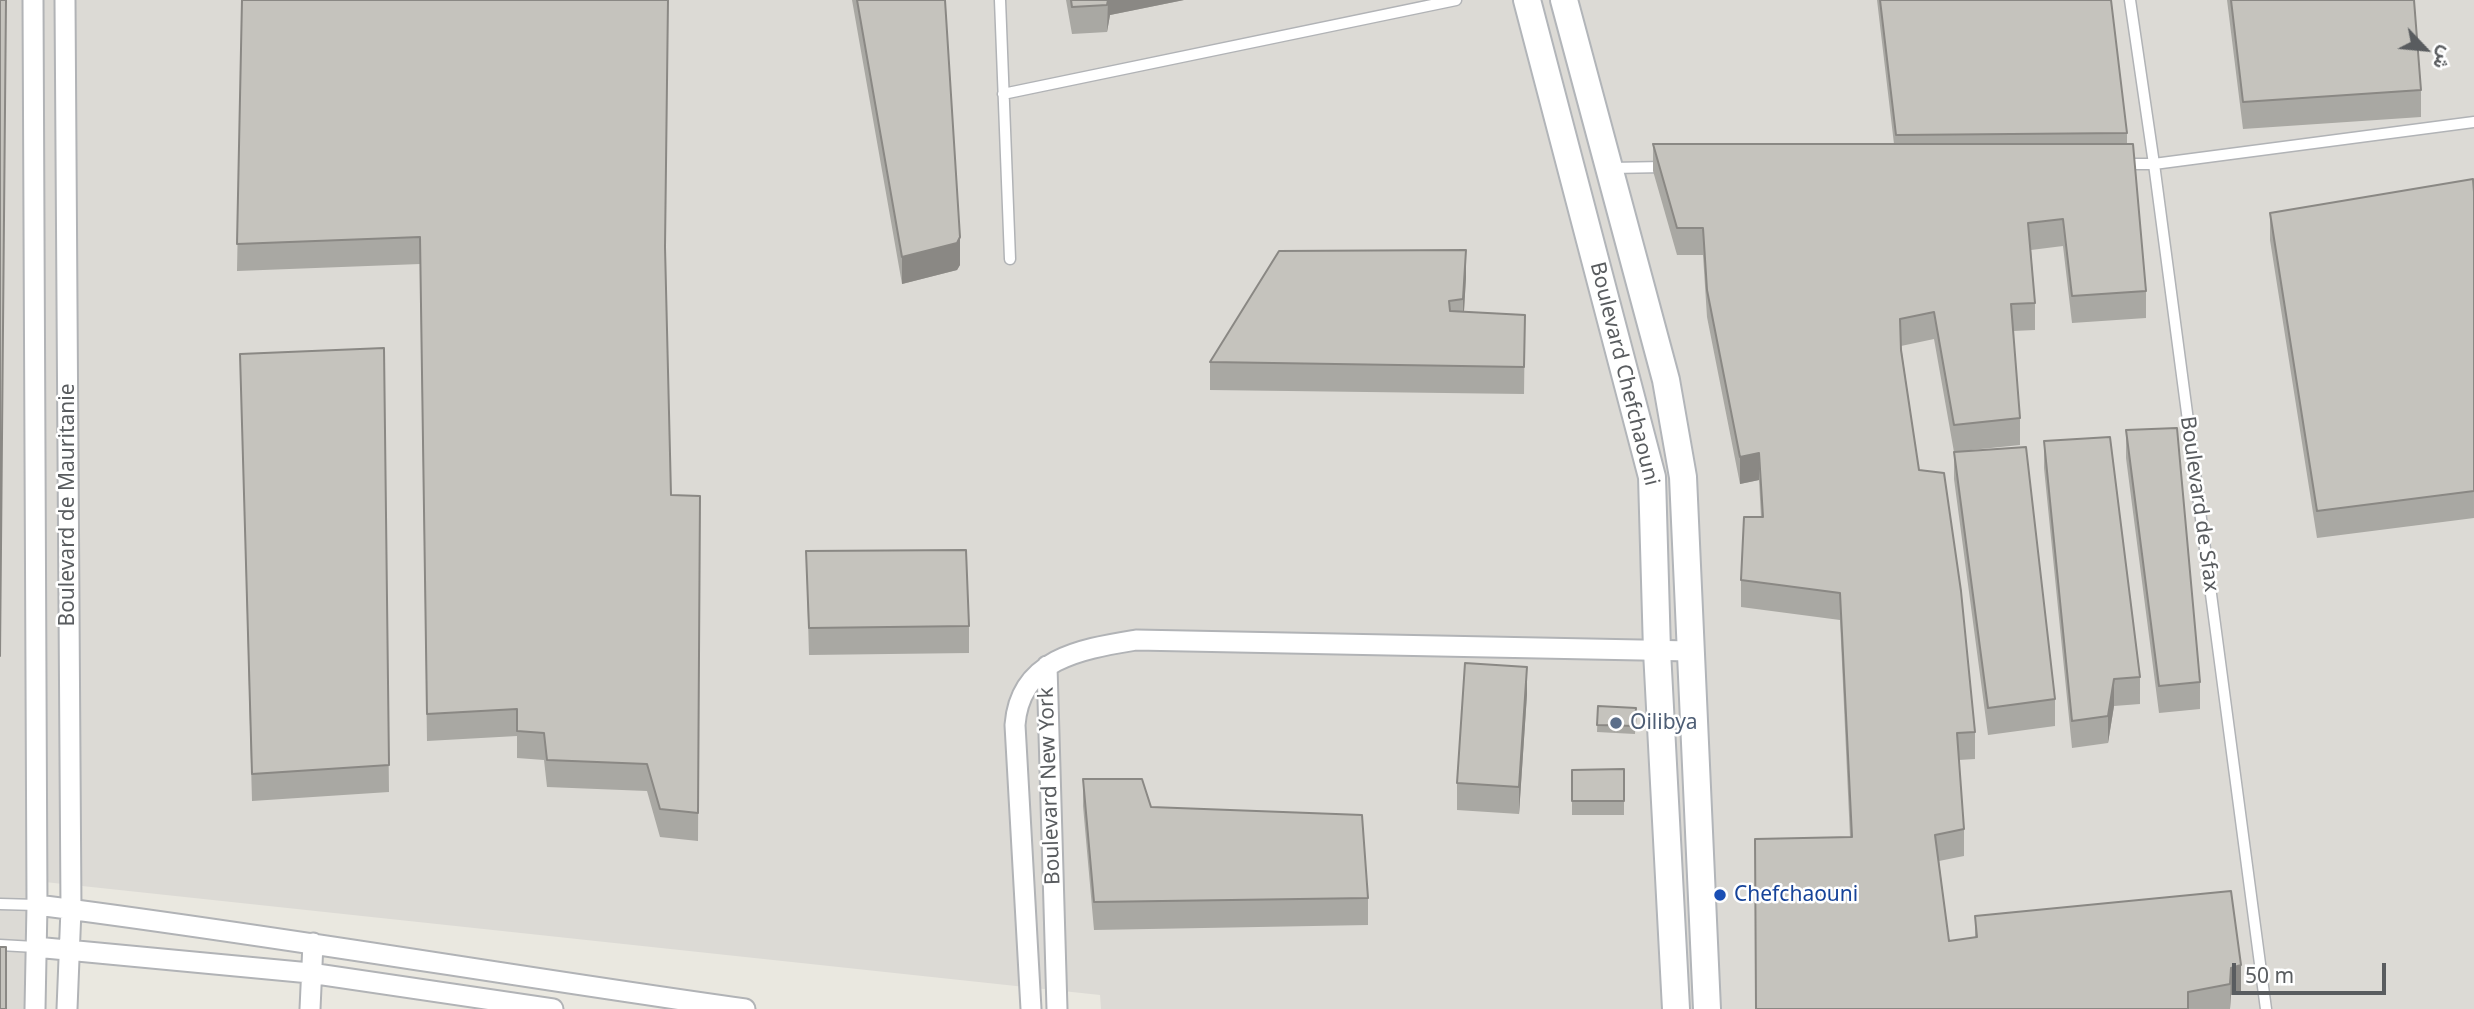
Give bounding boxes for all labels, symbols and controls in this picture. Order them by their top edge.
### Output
north arrow [2390,14,2460,84]
text: ش [2427,42,2461,74]
street label: Boulevard Chefchaouni [1584,260,1664,488]
street label: Boulevard de Mauritanie [55,384,81,626]
street label: Boulevard de Sfax [2174,415,2224,593]
street label: Boulevard New York [1034,687,1066,885]
place label: Oilibya [1630,710,1698,736]
marker: Oilibya [1608,715,1624,731]
place label: Chefchaouni [1734,882,1858,908]
marker: Chefchaouni [1712,887,1728,903]
scale bar [2236,950,2390,994]
text: 50 m [2245,961,2294,989]

